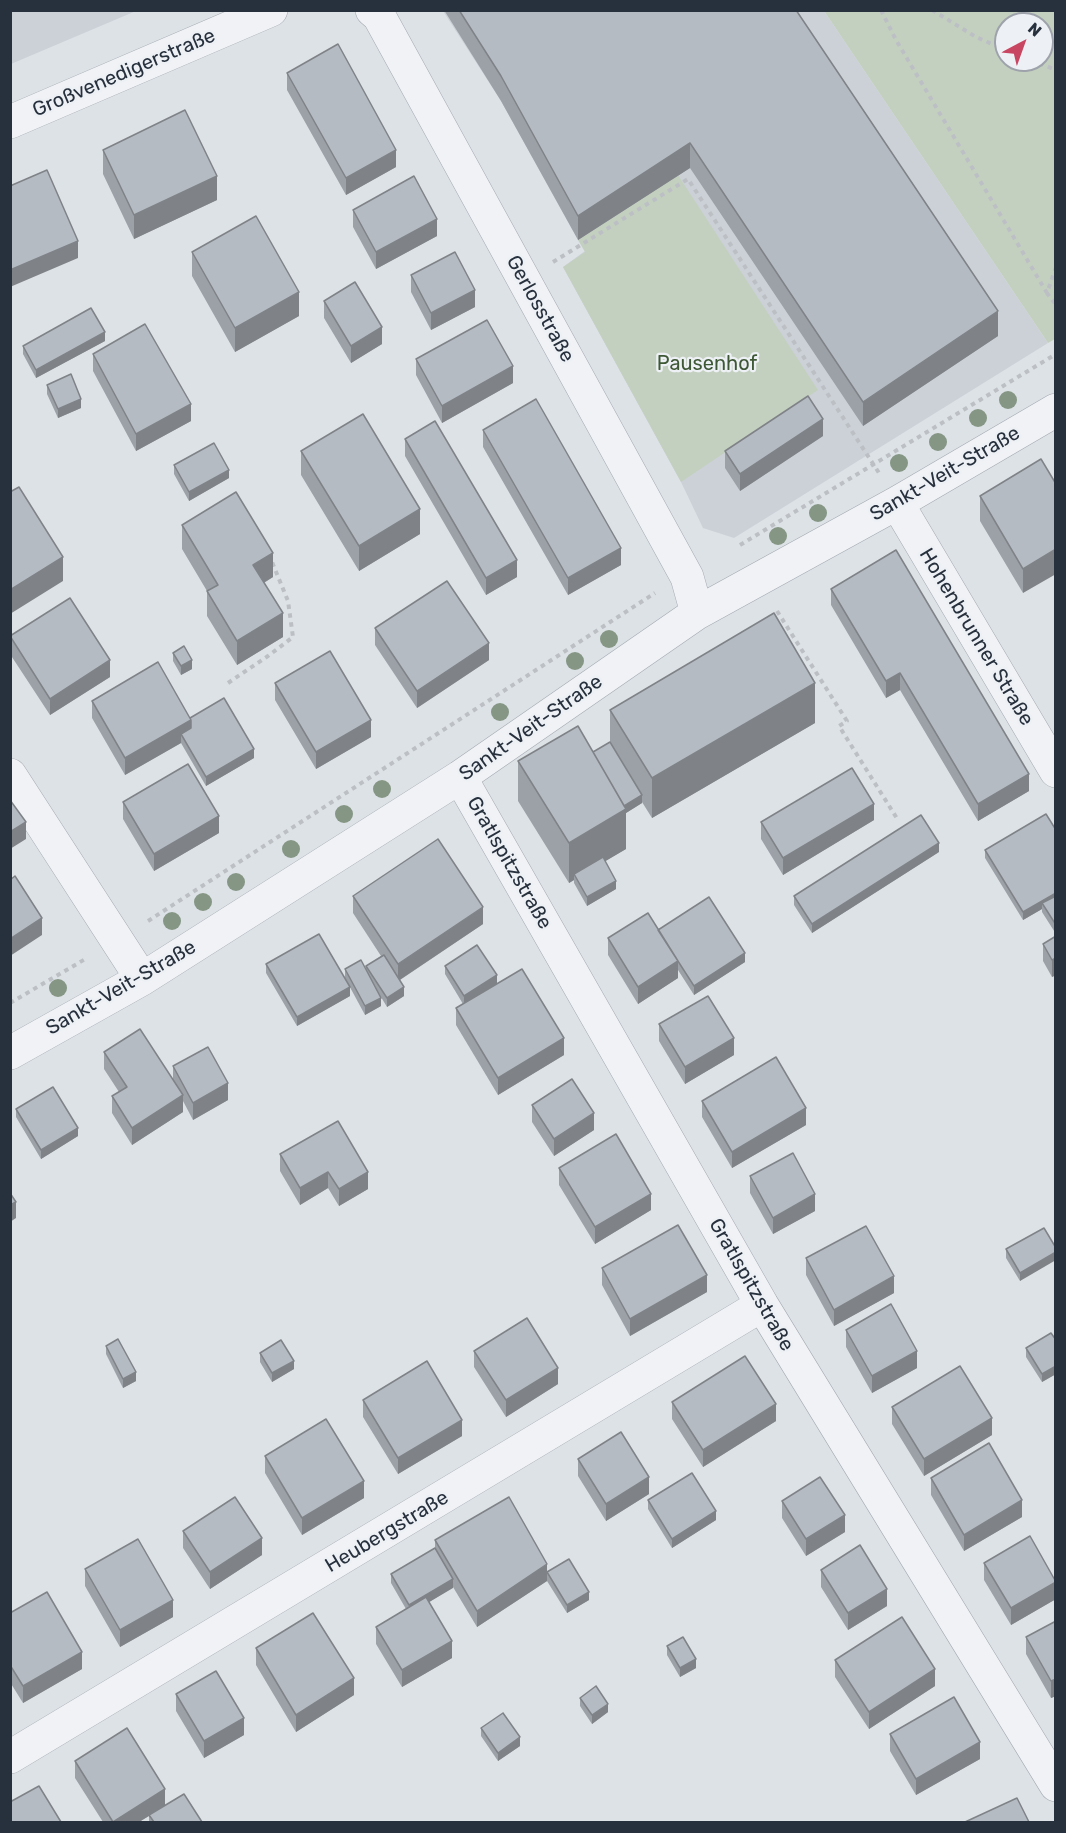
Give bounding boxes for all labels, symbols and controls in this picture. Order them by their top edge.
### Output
north arrow [994,12,1054,72]
text: N [1024,19,1045,40]
street label: Großvenedigerstraße [29,24,219,122]
street label: Gerlosstraße [501,251,579,367]
park label: Pausenhof [657,352,757,376]
street label: Sankt-Veit-Straße [866,421,1024,527]
street label: Hohenbrunner Straße [914,544,1038,730]
street label: Sankt-Veit-Straße [455,670,607,786]
street label: Gratlspitzstraße [461,792,557,934]
street label: Sankt-Veit-Straße [42,935,200,1041]
street label: Gratlspitzstraße [703,1214,799,1356]
street label: Heubergstraße [321,1486,453,1578]

